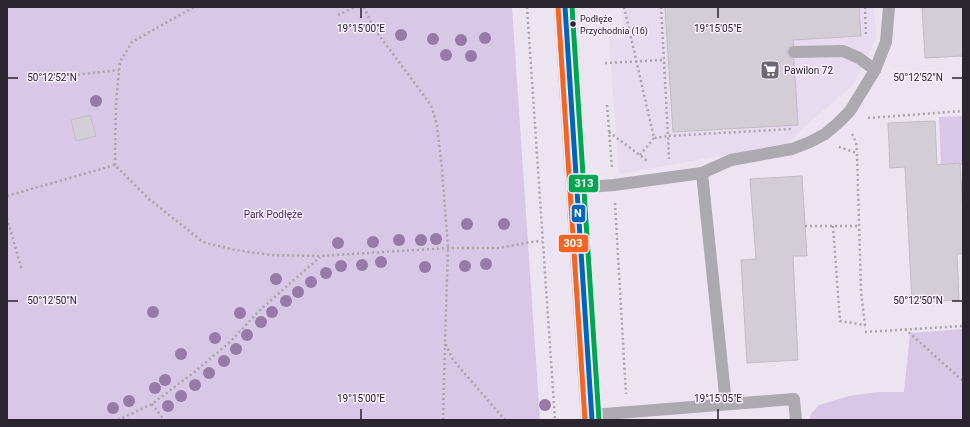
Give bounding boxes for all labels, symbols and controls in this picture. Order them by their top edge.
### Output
place label: Podłęże Przychodnia (16) [580,14,648,37]
marker: Podłęże Przychodnia (16) [568,19,578,29]
text: 19°15'00"E [337,23,385,34]
text: 19°15'05"E [694,23,742,34]
supermarket icon: Pawilon 72 [759,59,781,81]
place label: Pawilon 72 [784,65,833,76]
text: 50°12'52"N [27,72,77,83]
text: 50°12'52"N [893,72,943,83]
line badge: 313 [568,174,599,193]
text: 313 [575,177,593,190]
line badge: N [571,204,586,223]
text: N [574,207,582,220]
park label: Park Podłęże [244,209,302,220]
line badge: 303 [558,234,589,253]
text: 303 [564,237,582,250]
text: 50°12'50"N [27,295,77,306]
text: 50°12'50"N [893,295,943,306]
text: 19°15'00"E [337,393,385,404]
text: 19°15'05"E [694,393,742,404]

